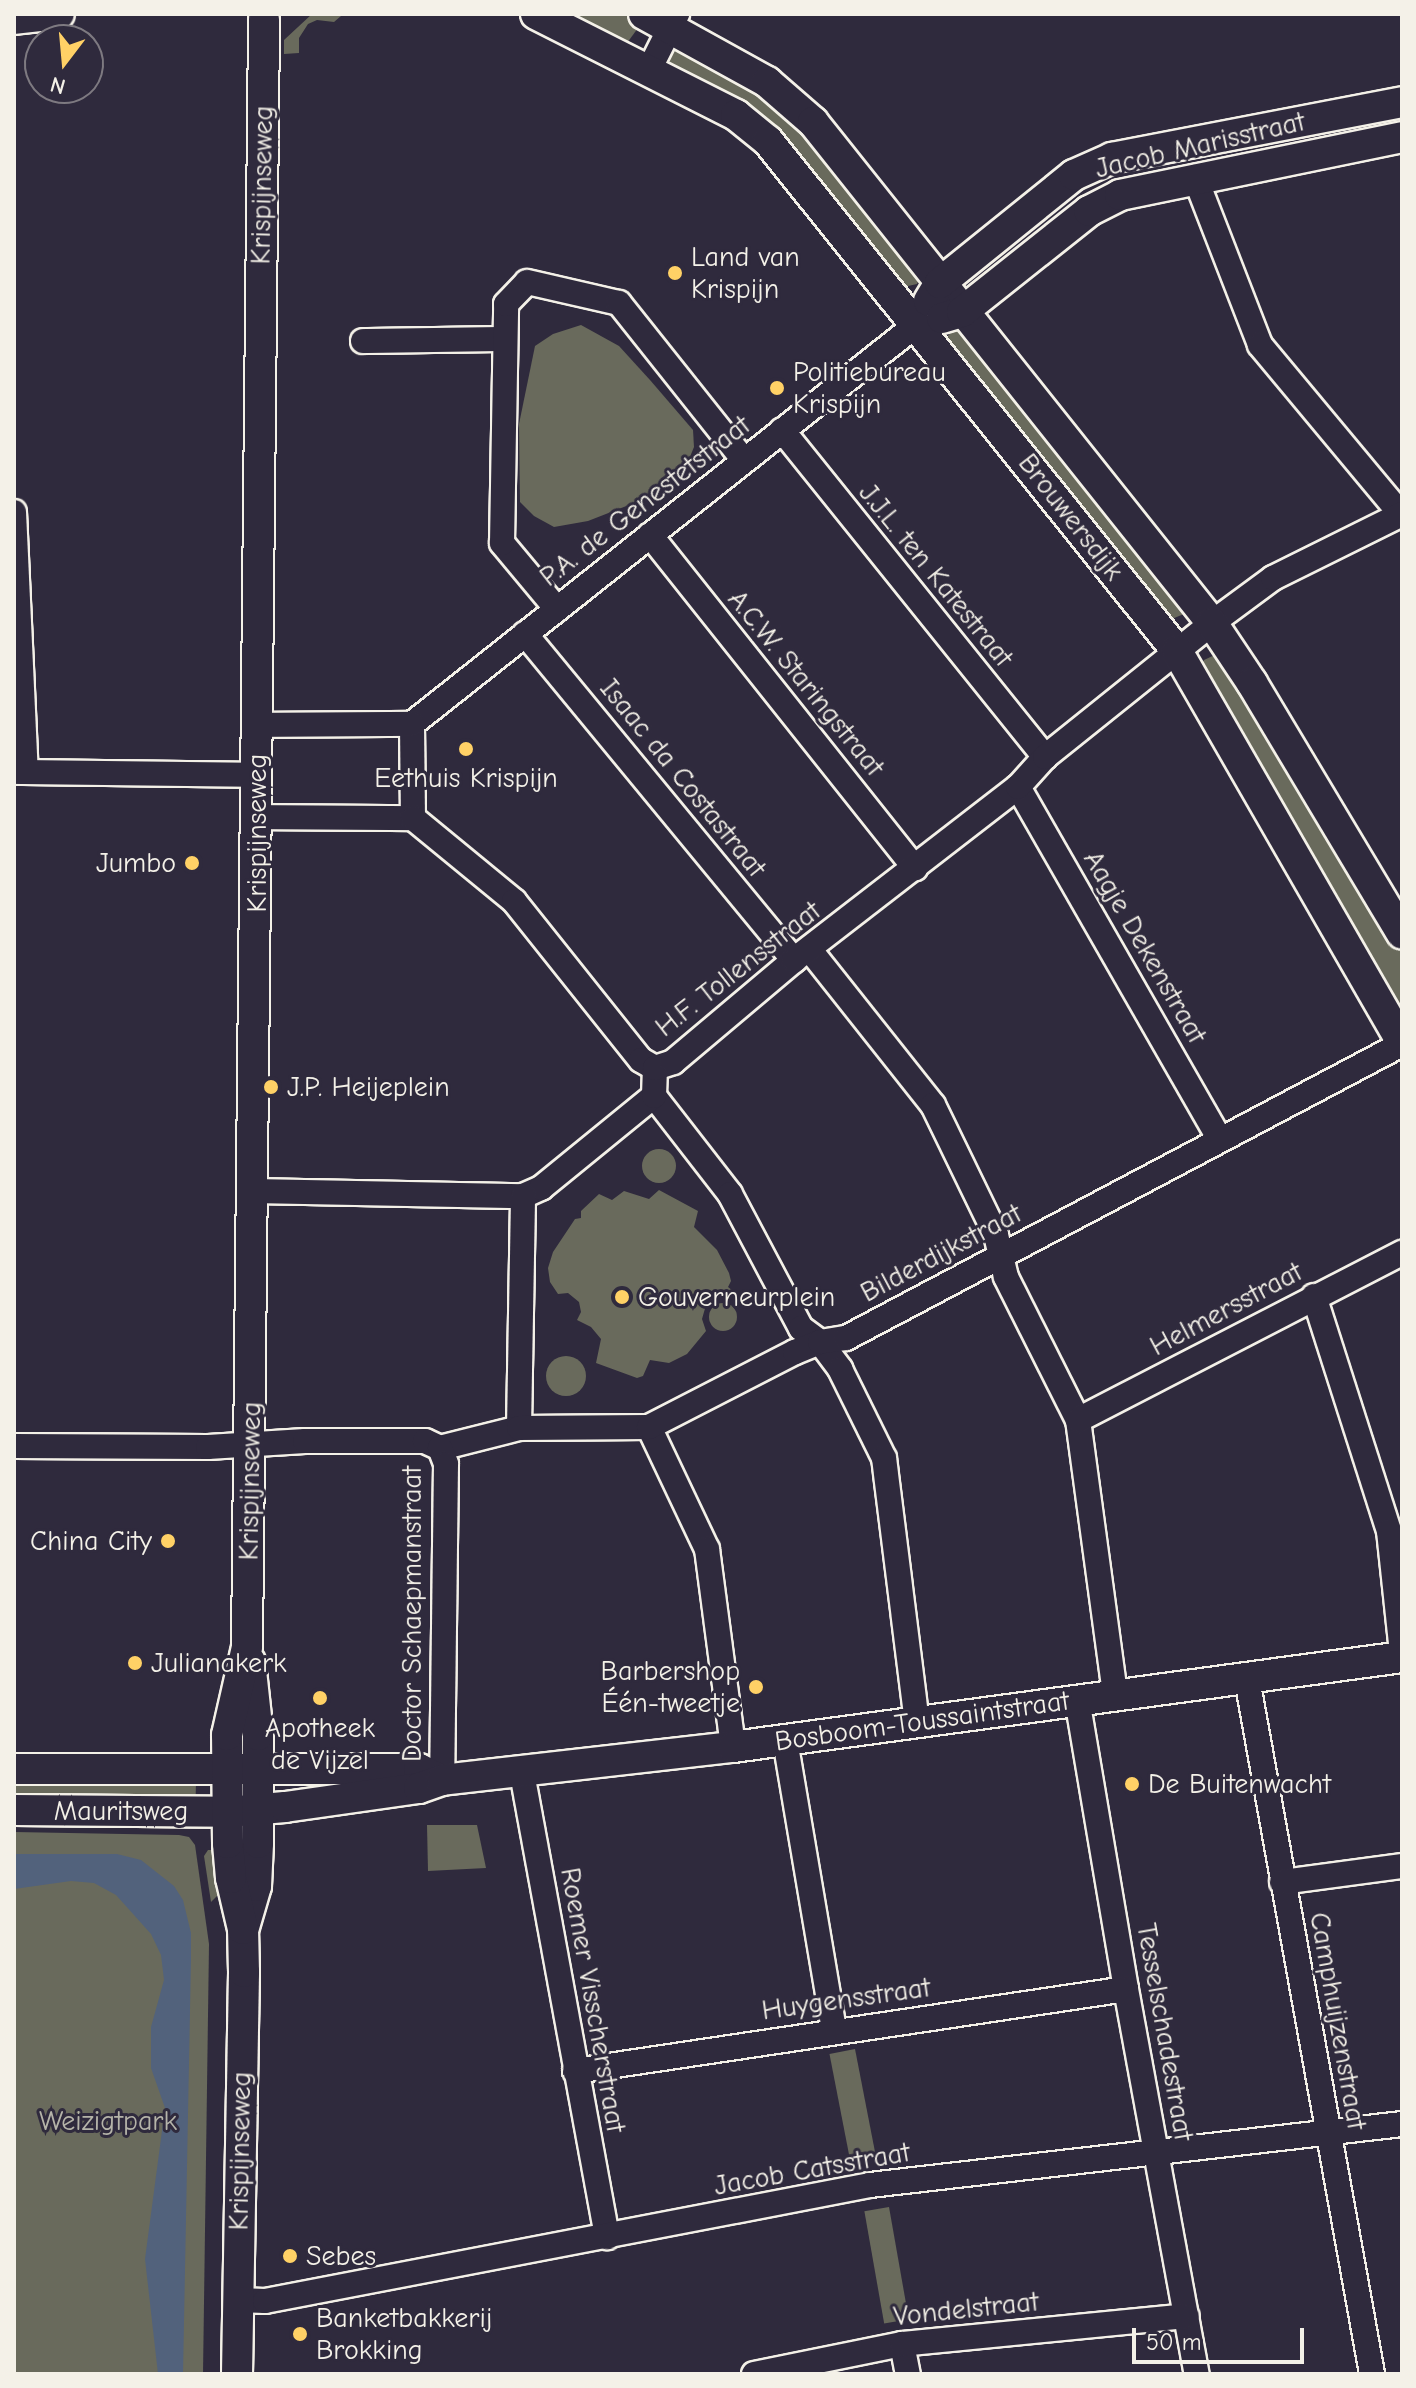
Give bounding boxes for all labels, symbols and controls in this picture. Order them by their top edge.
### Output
north arrow [24,24,104,104]
text: N [47,71,68,100]
street label: Krispijnseweg [244,105,280,265]
street label: Jacob Marisstraat [1092,105,1308,185]
place label: Land van Krispijn [691,240,800,306]
marker: Land van Krispijn [666,264,684,282]
place label: Politiebureau Krispijn [793,355,946,421]
marker: Politiebureau Krispijn [768,379,786,397]
street label: P.A. de Genestetstraat [533,408,757,594]
street label: Brouwersdijk [1011,447,1131,587]
street label: J.J.L. ten Katestraat [852,476,1020,674]
street label: A.C.W. Staringstraat [721,583,891,783]
street label: Isaac da Costastraat [593,672,773,884]
marker: Eethuis Krispijn [457,740,475,758]
street label: Krispijnseweg [240,754,274,912]
place label: Eethuis Krispijn [374,761,558,795]
street label: Aagje Dekenstraat [1076,845,1214,1049]
place label: Jumbo [96,846,176,880]
marker: Jumbo [183,854,201,872]
street label: H.F. Tollensstraat [649,894,827,1044]
place label: J.P. Heijeplein [287,1070,450,1104]
marker: J.P. Heijeplein [262,1078,280,1096]
street label: Bilderdijkstraat [855,1197,1027,1309]
street label: Helmersstraat [1144,1255,1308,1363]
place label: Gouverneurplein [638,1280,835,1314]
marker: Gouverneurplein [613,1288,631,1306]
street label: Krispijnseweg [232,1401,268,1561]
street label: Doctor Schaepmanstraat [395,1466,429,1762]
place label: China City [30,1524,152,1558]
marker: China City [159,1532,177,1550]
place label: Julianakerk [151,1646,287,1680]
marker: Julianakerk [126,1654,144,1672]
place label: Barbershop Één-tweetje [601,1654,740,1720]
marker: Barbershop Één-tweetje [747,1678,765,1696]
street label: Bosboom-Toussaintstraat [773,1684,1071,1758]
marker: Apotheek de Vijzel [311,1689,329,1707]
place label: Apotheek de Vijzel [265,1711,375,1777]
place label: De Buitenwacht [1148,1767,1331,1801]
marker: De Buitenwacht [1123,1775,1141,1793]
street label: Mauritsweg [54,1794,188,1828]
street label: Roemer Visscherstraat [553,1865,633,2135]
street label: Camphuijzenstraat [1302,1910,1374,2132]
street label: Tesselschadestraat [1129,1921,1201,2143]
street label: Huygensstraat [760,1971,932,2027]
street label: Krispijnseweg [222,2071,258,2231]
park label: Weizigtpark [39,2104,177,2138]
street label: Jacob Catsstraat [711,2135,913,2203]
place label: Sebes [306,2239,376,2273]
marker: Sebes [281,2247,299,2265]
street label: Vondelstraat [892,2285,1040,2333]
place label: Banketbakkerij Brokking [316,2301,492,2367]
scale bar [1136,2312,1308,2362]
marker: Banketbakkerij Brokking [291,2325,309,2343]
text: 50 m [1146,2328,1202,2356]

